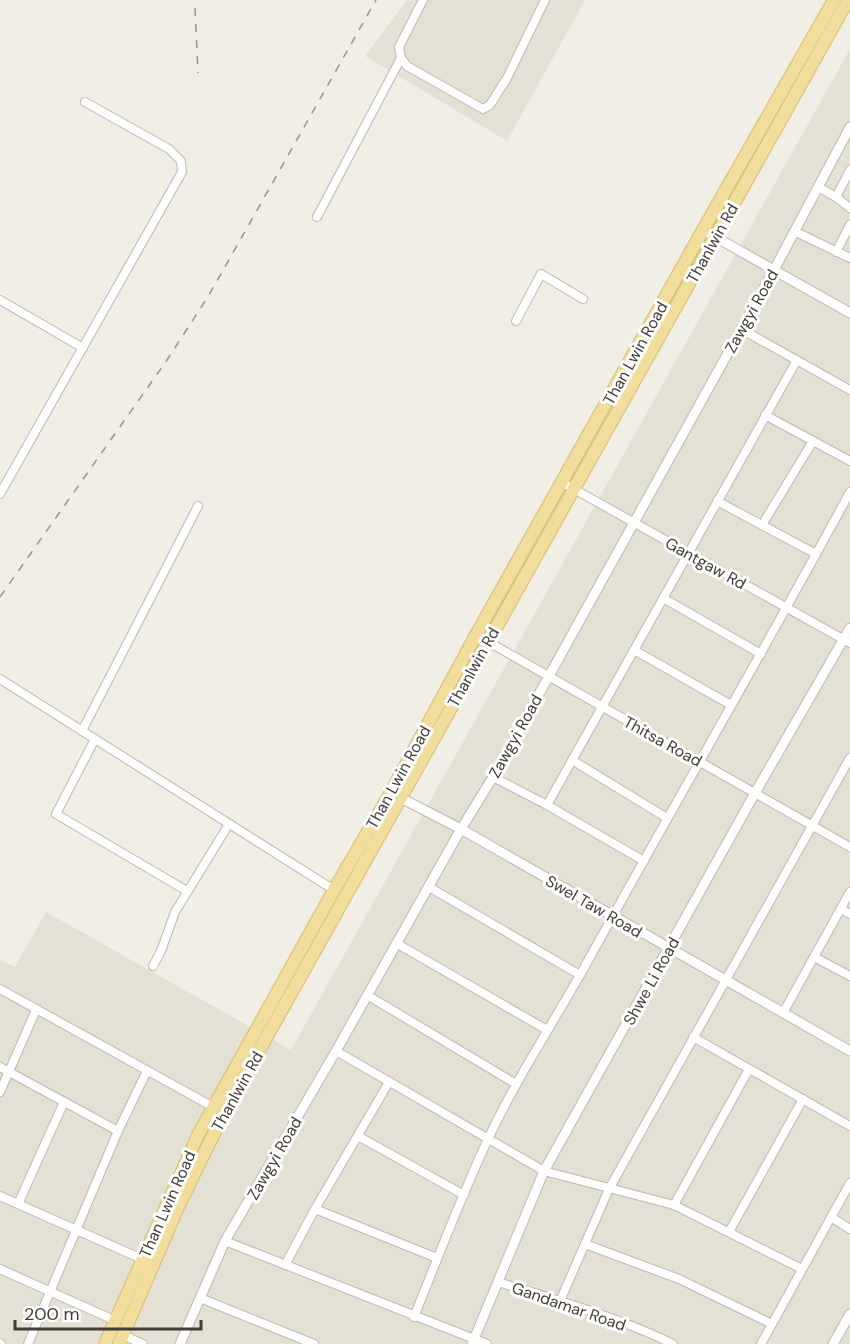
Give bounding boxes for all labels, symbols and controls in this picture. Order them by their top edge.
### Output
street label: Thanlwin Rd [682,200,743,287]
street label: Zawgyi Road [720,266,783,357]
street label: Than Lwin Road [598,298,673,409]
street label: Gantgaw Rd [662,533,750,594]
street label: Thanlwin Rd [443,624,504,711]
street label: Zawgyi Road [484,691,547,782]
street label: Thitsa Road [620,711,706,772]
street label: Than Lwin Road [361,722,436,833]
street label: Swel Taw Road [542,870,646,943]
street label: Shwe Li Road [619,934,684,1029]
street label: Thanlwin Rd [207,1048,268,1135]
street label: Zawgyi Road [242,1113,307,1203]
street label: Than Lwin Road [134,1147,200,1261]
street label: Gandamar Road [509,1277,629,1336]
scale bar [15,1293,201,1331]
text: 200 m [24,1302,80,1326]

